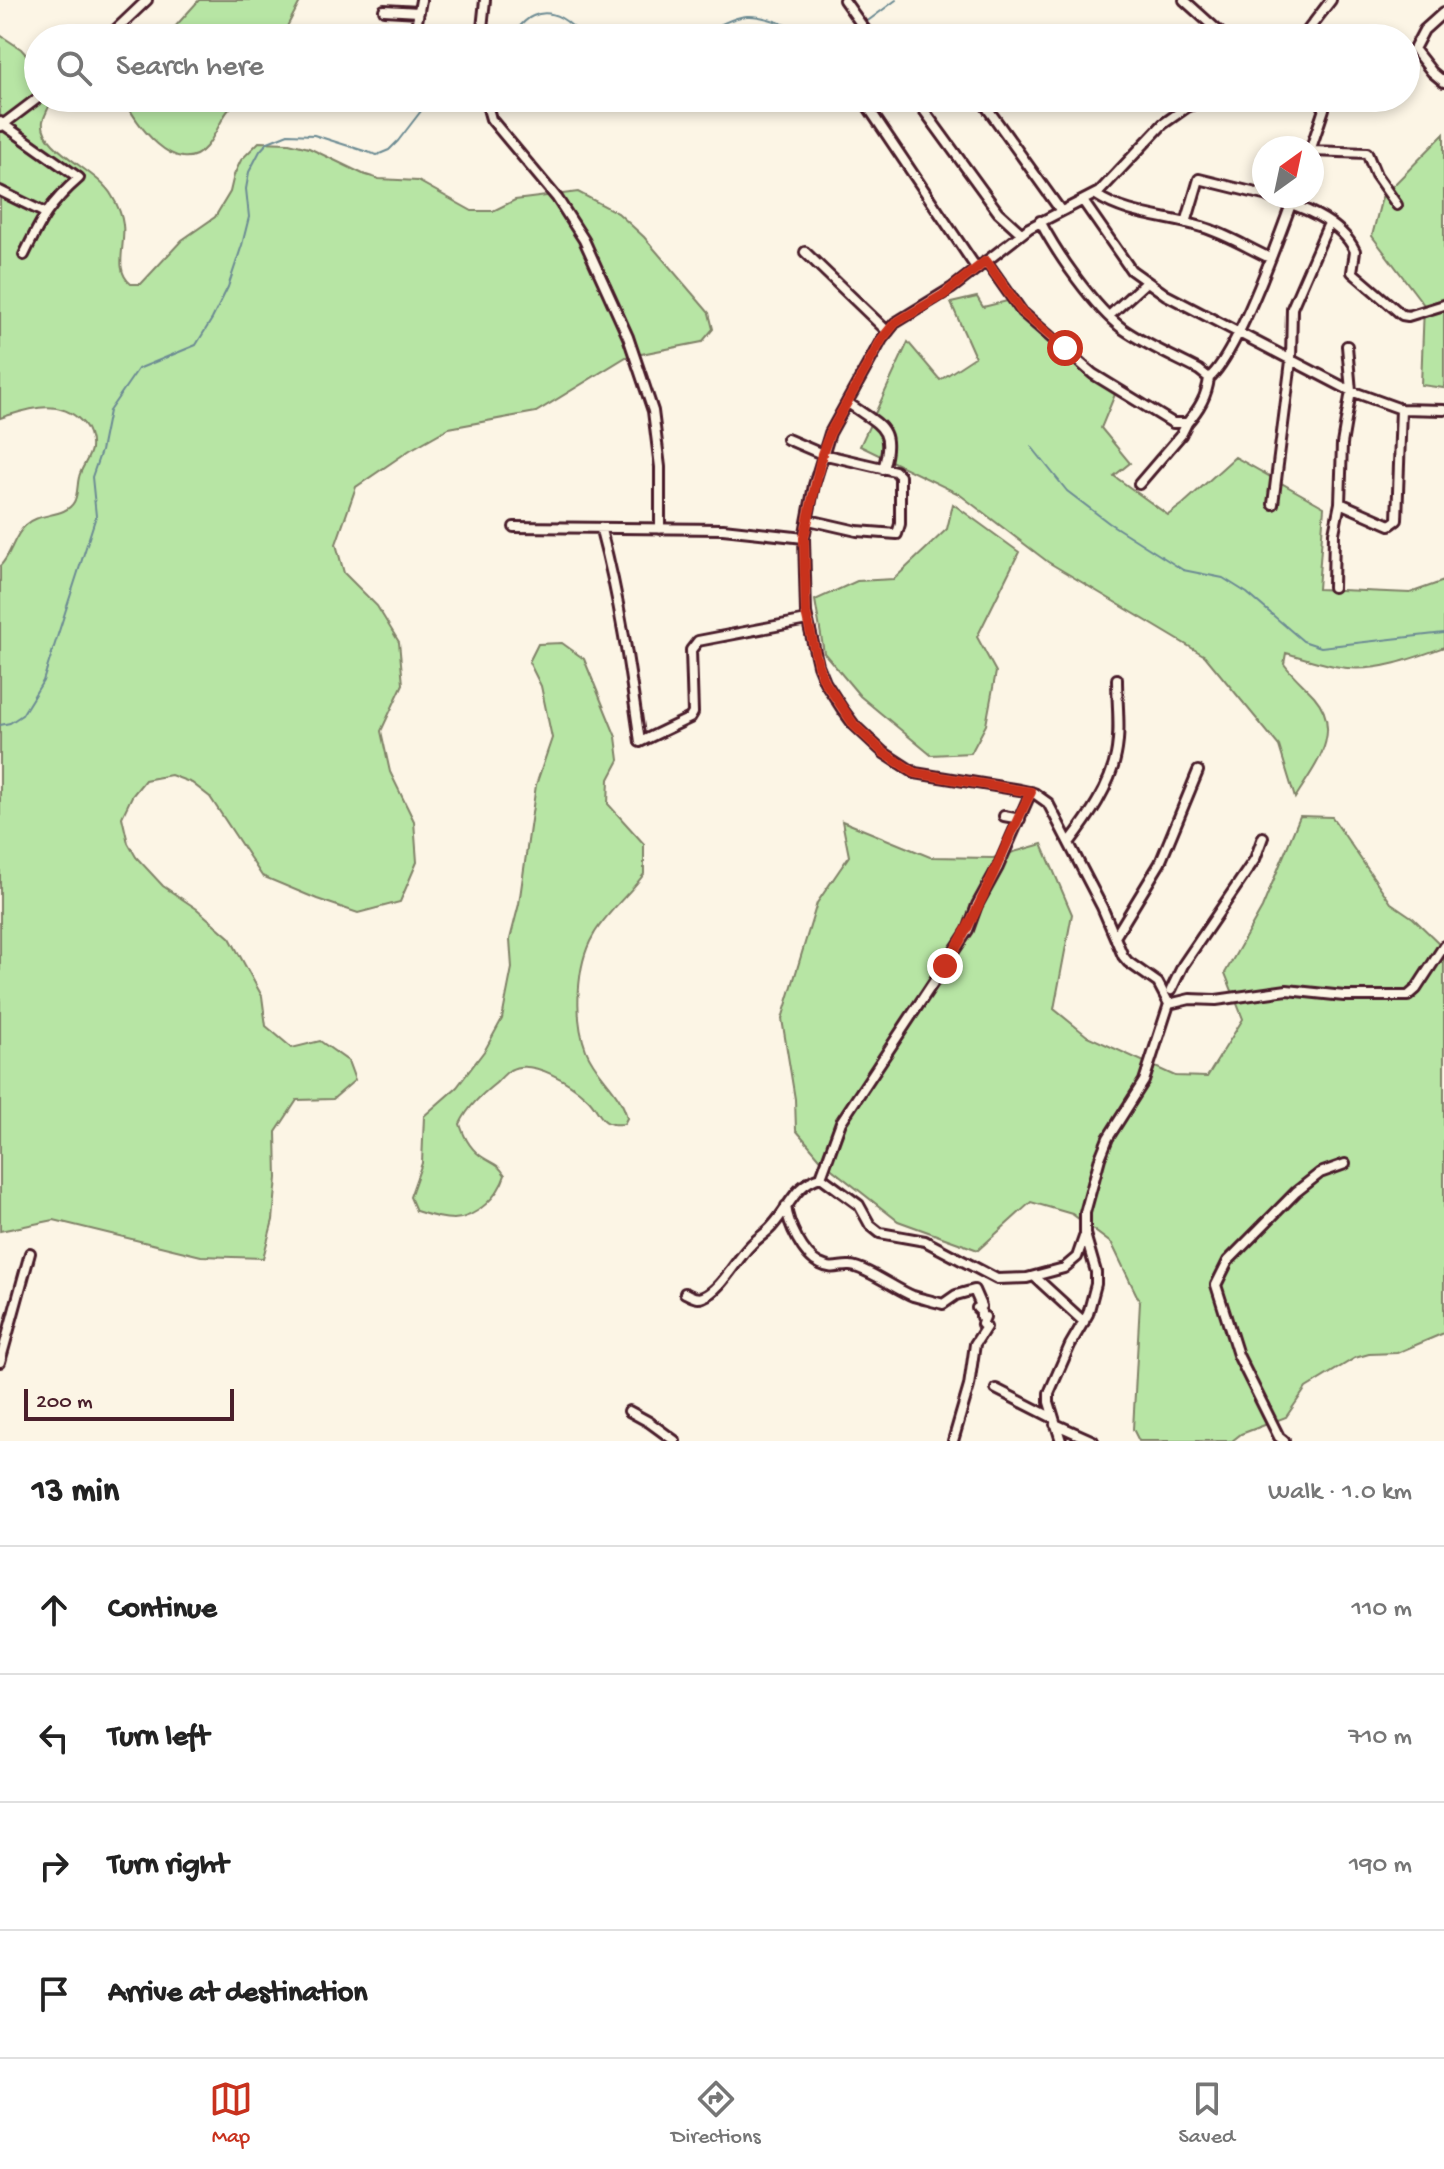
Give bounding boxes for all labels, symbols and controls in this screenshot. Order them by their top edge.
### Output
search box [24,24,1420,112]
icon: search [52,46,96,90]
text: Search here [116,51,264,86]
north arrow [1252,136,1324,208]
route start [1047,330,1083,366]
route end [927,948,963,984]
scale bar [24,1385,234,1421]
text: 200 m [36,1390,93,1416]
text: 13 min [32,1473,119,1513]
text: Walk · 1.0 km [1268,1478,1412,1509]
icon: ahead [32,1588,76,1632]
text: Continue [108,1593,217,1628]
text: 110 m [1352,1595,1412,1626]
icon: left [32,1716,76,1760]
text: Turn left [108,1721,209,1756]
text: 710 m [1349,1723,1412,1754]
icon: right [32,1844,76,1888]
text: Turn right [108,1849,228,1884]
text: 190 m [1349,1851,1412,1882]
icon: arrive [32,1972,76,2016]
text: Arrive at destination [108,1977,368,2012]
tab: Map [209,2077,253,2151]
tab: Directions [671,2077,761,2151]
tab: Saved [1179,2077,1235,2151]

